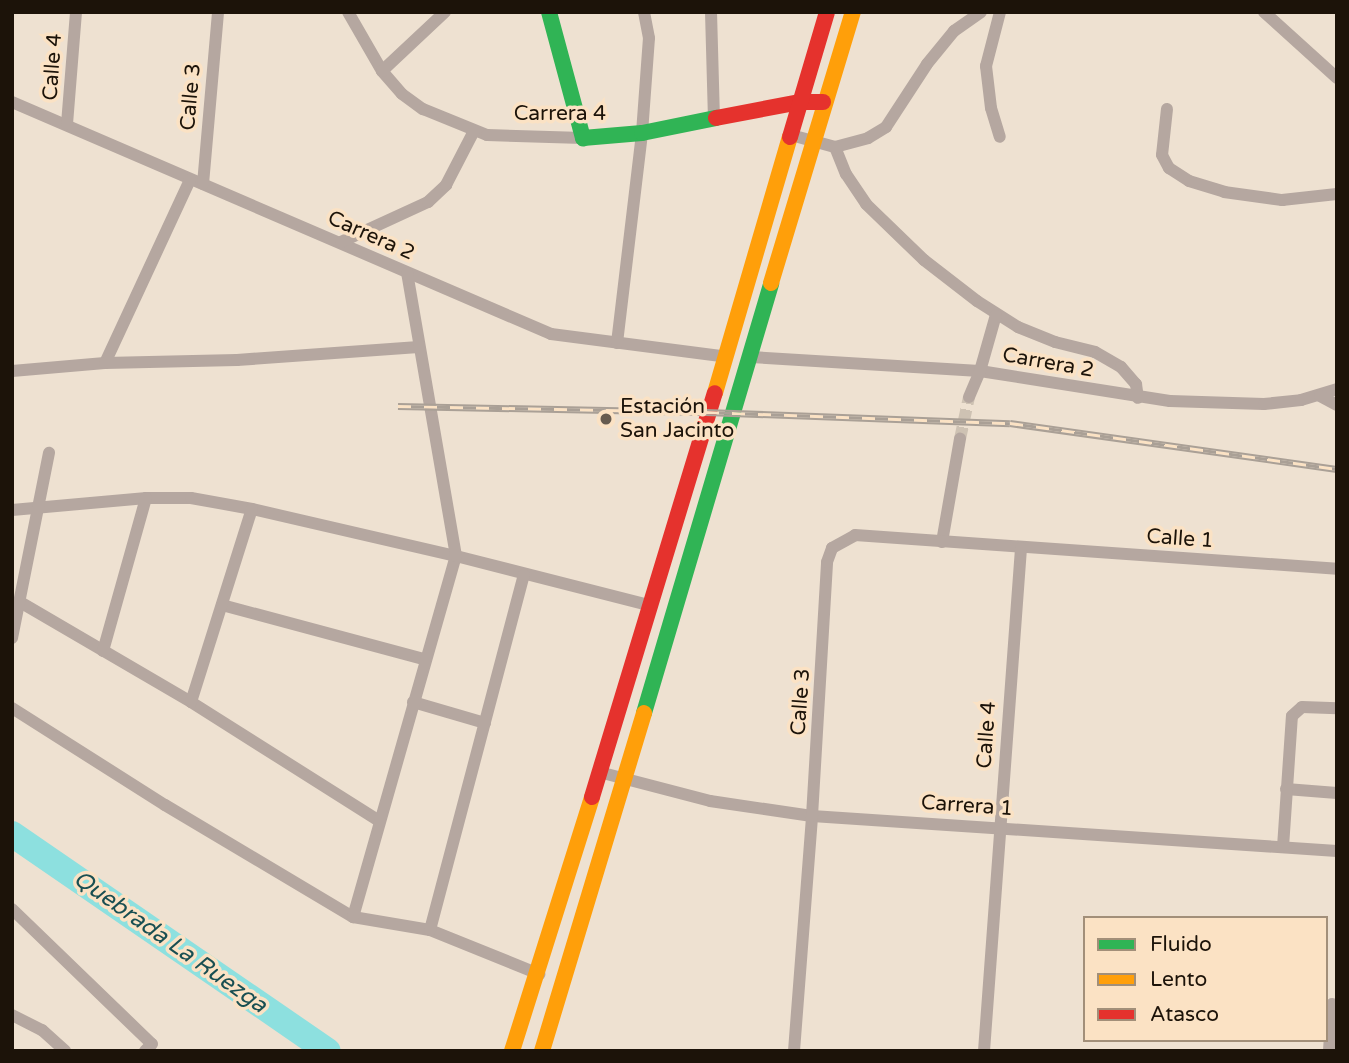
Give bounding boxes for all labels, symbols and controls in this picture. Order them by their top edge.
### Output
street label: Calle 4 [38,33,68,101]
street label: Calle 3 [176,62,206,132]
street label: Carrera 4 [514,101,606,127]
street label: Carrera 2 [324,206,418,266]
street label: Carrera 2 [1000,343,1096,383]
place label: Estación San Jacinto [620,394,734,444]
marker: Estación San Jacinto [598,411,614,427]
street label: Calle 1 [1146,524,1214,554]
street label: Calle 3 [786,668,816,736]
street label: Calle 4 [972,701,1002,769]
street label: Carrera 1 [920,790,1014,822]
water label: Quebrada La Ruezga [68,865,272,1019]
legend [1083,916,1328,1042]
text: Fluido [1150,932,1212,957]
text: Lento [1150,967,1207,992]
text: Atasco [1150,1002,1219,1027]

